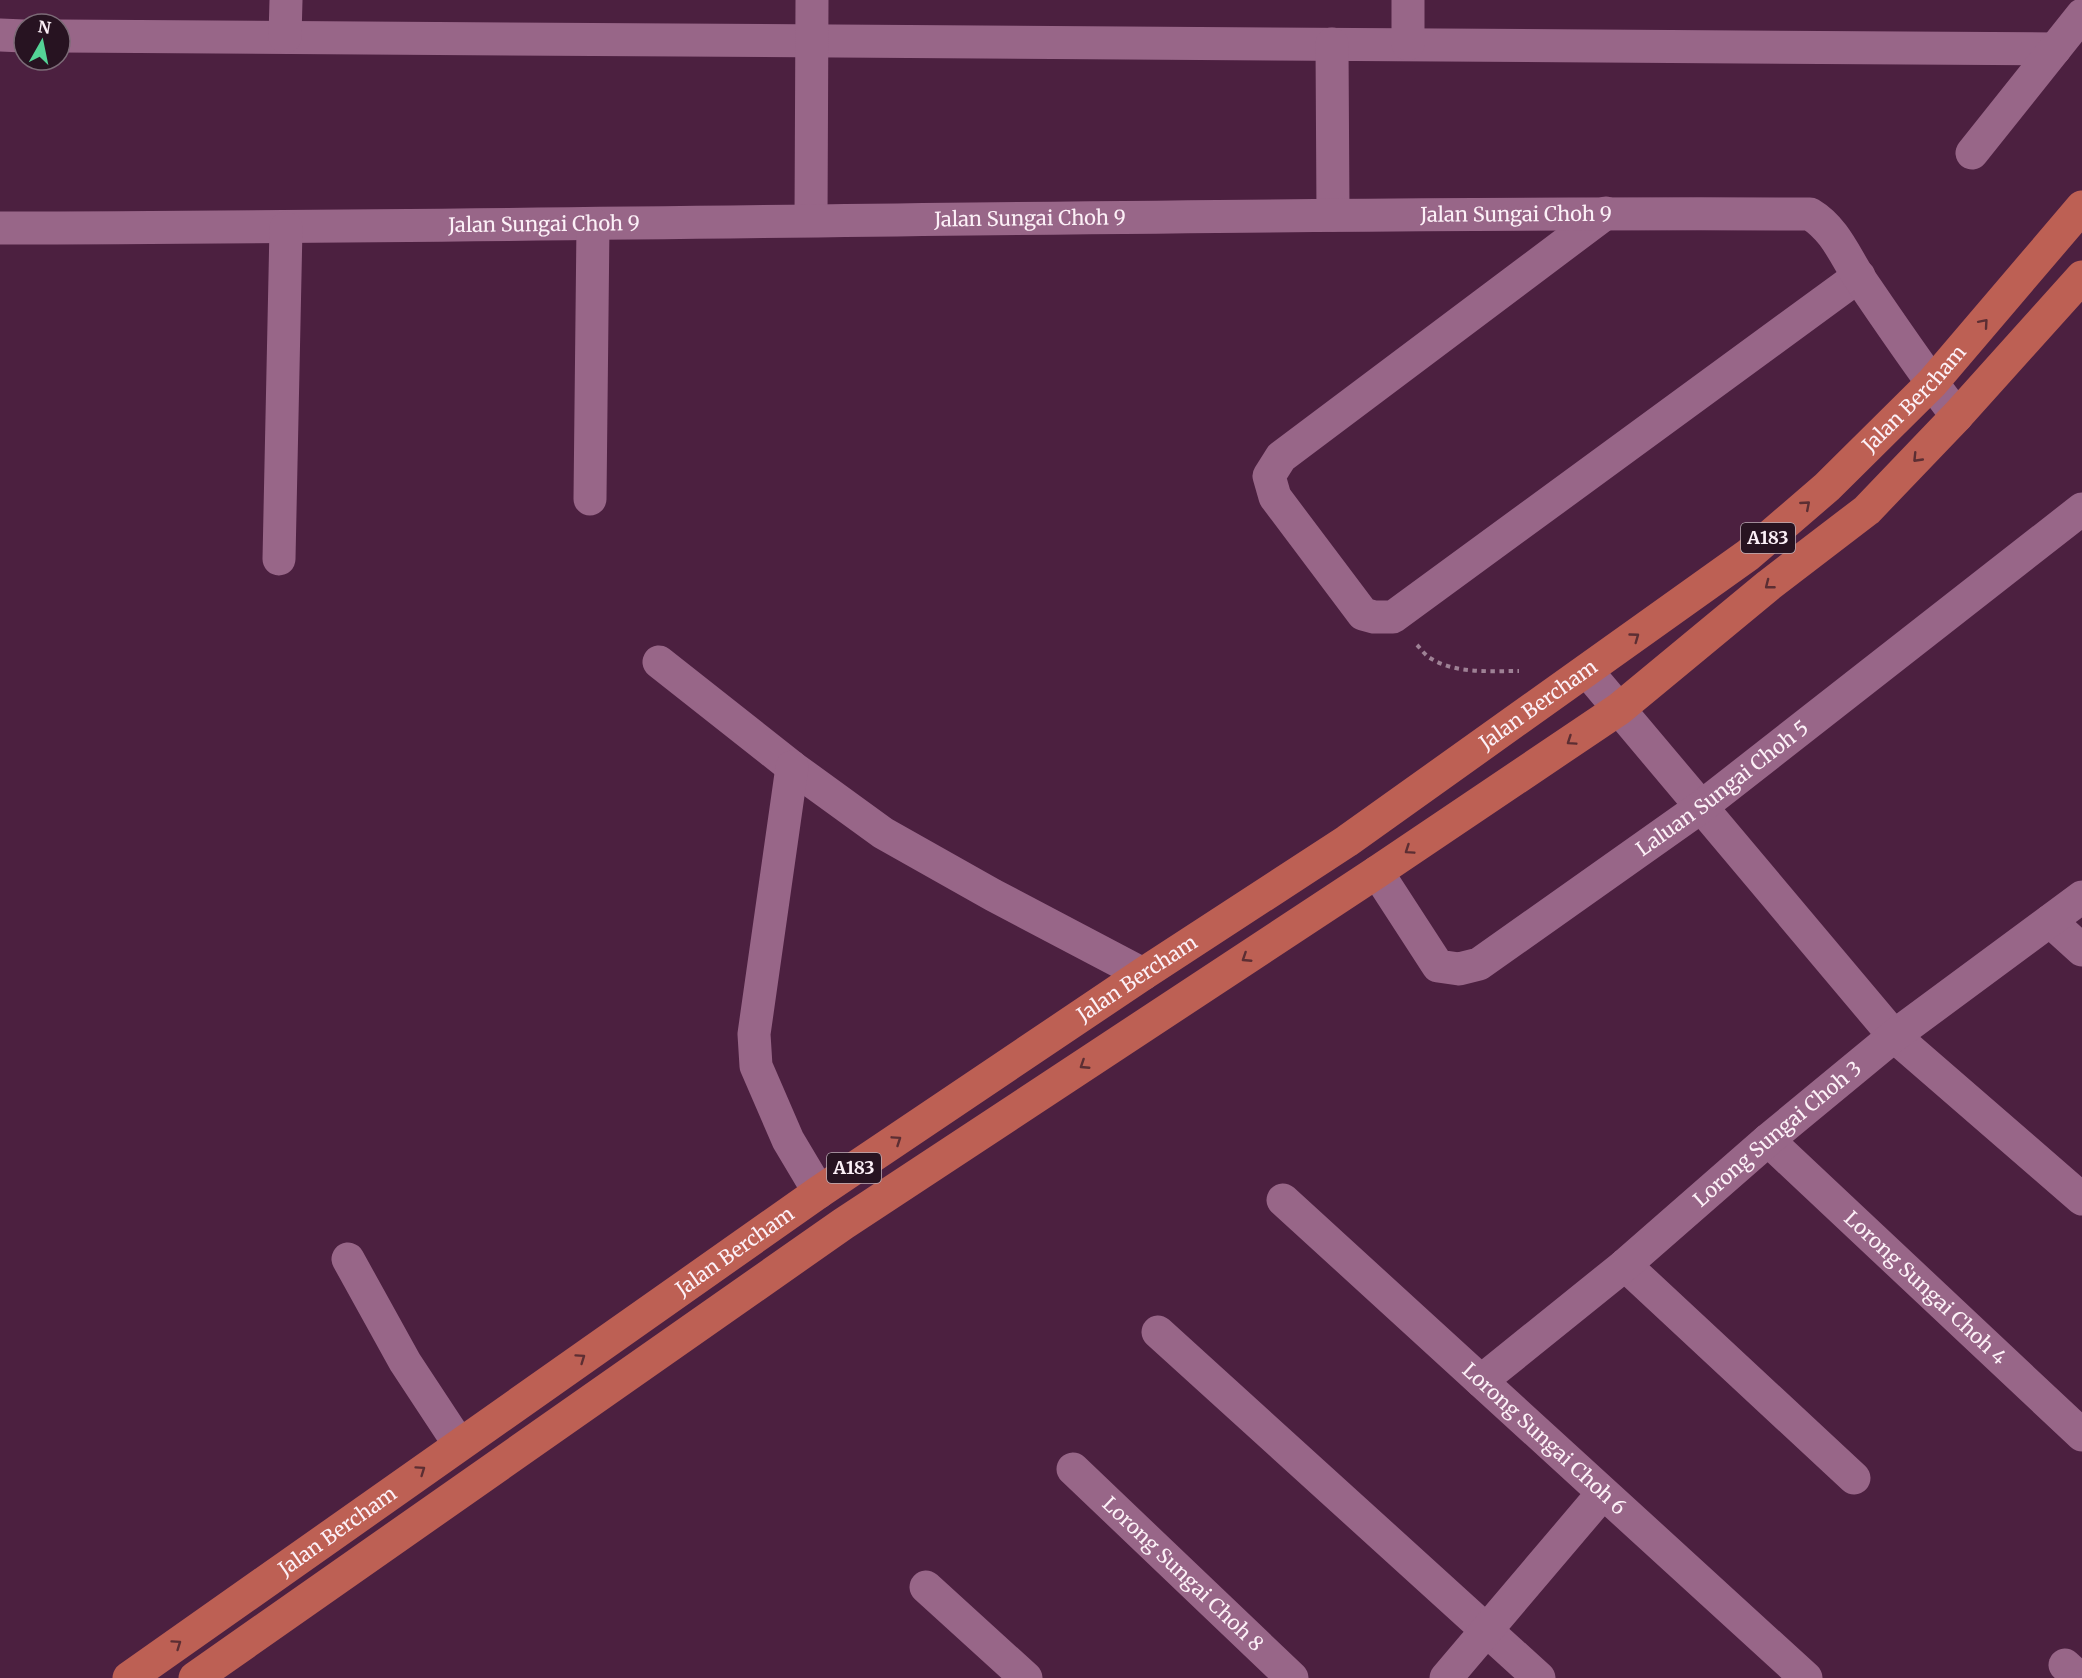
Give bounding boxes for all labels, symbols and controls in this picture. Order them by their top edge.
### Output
north arrow [12,12,72,72]
text: N [37,16,53,38]
street label: Jalan Sungai Choh 9 [1419,201,1612,227]
street label: Jalan Sungai Choh 9 [933,204,1126,232]
street label: Jalan Sungai Choh 9 [447,210,640,237]
one-way arrow [1976,319,1987,330]
street label: Jalan Bercham [1856,339,1971,458]
one-way arrow [1913,451,1924,462]
one-way arrow [1799,501,1810,512]
road number: A183 [1741,523,1795,553]
one-way arrow [1765,577,1776,588]
one-way arrow [1628,633,1639,644]
street label: Jalan Bercham [1473,654,1602,755]
street label: Laluan Sungai Choh 5 [1631,715,1813,861]
one-way arrow [1566,734,1577,745]
one-way arrow [1405,843,1416,854]
street label: Jalan Bercham [1071,929,1202,1028]
one-way arrow [1242,951,1253,962]
street label: Lorong Sungai Choh 3 [1688,1055,1866,1212]
one-way arrow [1079,1058,1090,1069]
one-way arrow [890,1136,901,1147]
road number: A183 [827,1153,881,1183]
street label: Jalan Bercham [670,1201,799,1302]
street label: Lorong Sungai Choh 4 [1839,1205,2012,1370]
one-way arrow [574,1354,585,1365]
street label: Lorong Sungai Choh 6 [1458,1357,1632,1520]
one-way arrow [415,1466,426,1477]
street label: Jalan Bercham [272,1480,401,1582]
street label: Lorong Sungai Choh 8 [1098,1491,1269,1656]
one-way arrow [170,1640,181,1651]

